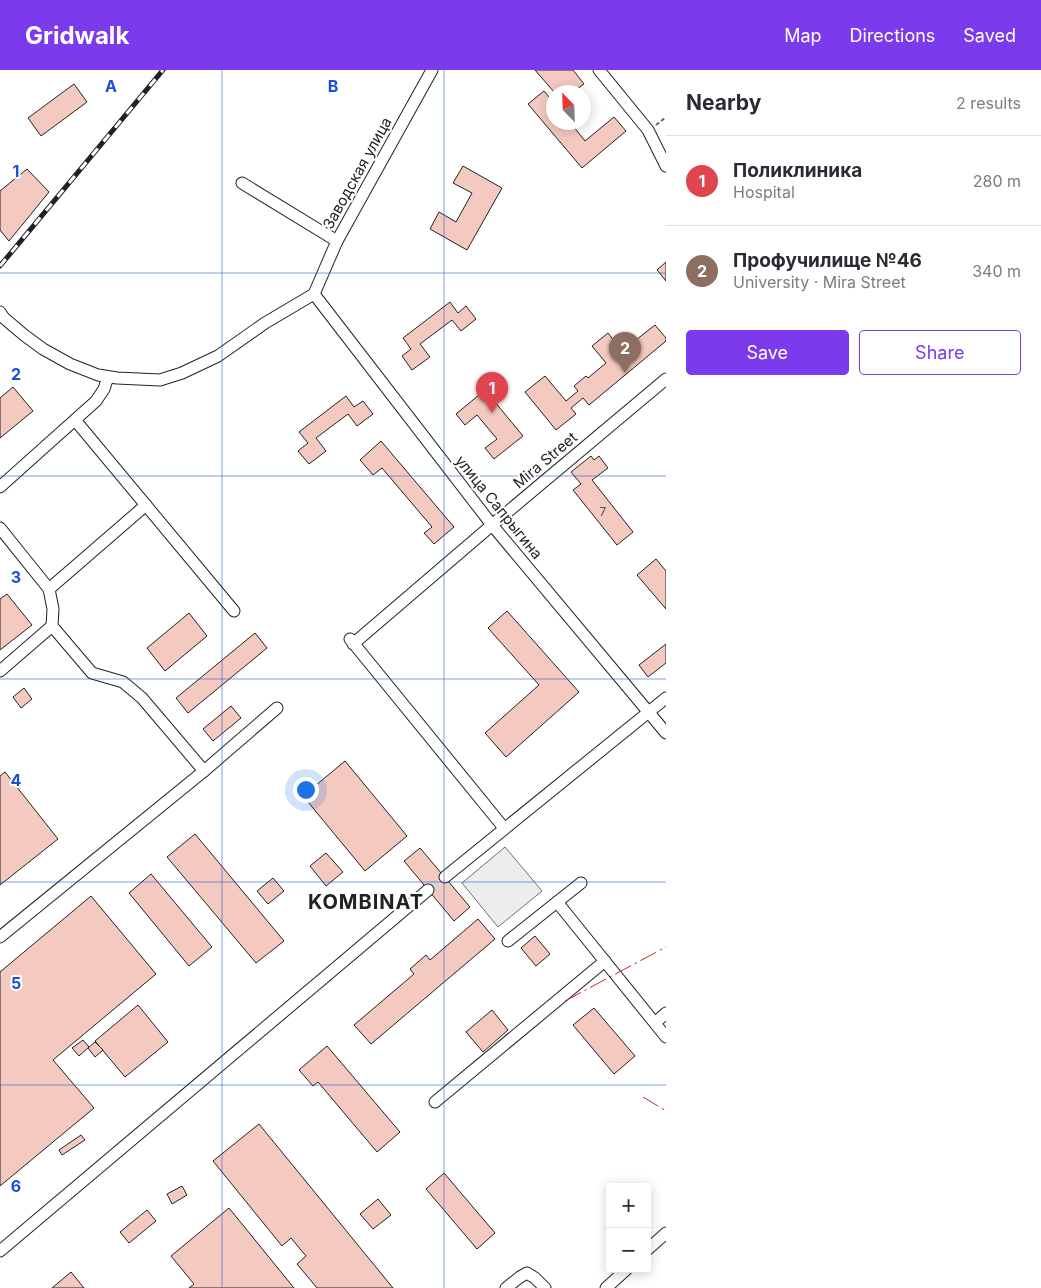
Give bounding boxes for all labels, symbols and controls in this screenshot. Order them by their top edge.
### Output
text: Gridwalk [25,21,129,50]
text: Map [784,25,822,46]
text: Directions [850,25,935,46]
text: Saved [963,25,1016,46]
text: A [105,76,117,96]
text: B [328,76,338,96]
north arrow [546,85,591,130]
text: Nearby [686,90,761,115]
text: 2 results [956,93,1021,113]
street label: Заводская улица [318,114,396,232]
text: Поликлиника [733,159,862,182]
text: 1 [13,161,19,181]
text: 1 [699,171,705,191]
text: 280 m [973,171,1021,191]
text: Hospital [733,182,795,202]
text: Профучилище №46 [733,249,922,272]
text: 2 [697,261,707,281]
text: 340 m [972,261,1021,281]
text: University · Mira Street [733,272,906,292]
button: Save [686,330,849,375]
button: Share [859,330,1021,375]
pin: 2 [609,332,641,373]
text: 2 [11,364,21,384]
pin: 1 [476,372,508,413]
street label: Mira Street [509,428,581,492]
street label: улица Сапрыгина [451,451,547,563]
house number: 7 [600,504,607,519]
text: 3 [11,567,21,587]
text: 4 [11,770,22,790]
your location [293,777,319,803]
district label: KOMBINAT [308,890,424,914]
text: 5 [11,973,21,993]
text: 6 [11,1176,21,1196]
map controls [606,1183,651,1273]
button: + [606,1183,651,1228]
button: − [606,1228,651,1273]

